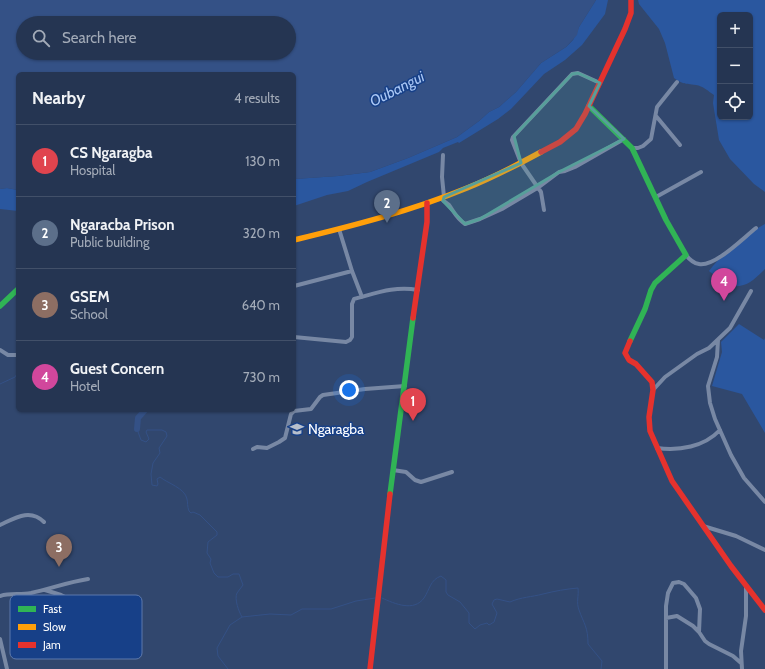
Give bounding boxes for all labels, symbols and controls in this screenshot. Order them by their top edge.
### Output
map controls [717,12,753,120]
button: + [717,12,753,48]
search box [16,16,296,60]
icon: search [30,27,52,49]
text: Search here [62,29,137,47]
button: − [717,48,753,84]
water label: Oubangui [367,67,428,110]
button: locate [717,84,753,120]
text: Nearby [32,88,85,108]
text: 4 results [234,90,280,106]
text: CS Ngaragba [70,144,152,162]
text: 1 [43,153,47,169]
text: 130 m [245,153,280,169]
text: Hospital [70,162,115,178]
pin: 2 [374,190,400,223]
text: Ngaracba Prison [70,216,174,234]
text: 2 [42,225,48,241]
text: 320 m [243,225,280,241]
text: Public building [70,234,150,250]
pin: 4 [711,268,737,301]
text: GSEM [70,288,110,306]
text: 3 [41,297,49,313]
text: 640 m [242,297,280,313]
text: School [70,306,108,322]
text: Guest Concern [70,360,164,378]
text: 4 [41,369,49,385]
text: 730 m [243,369,280,385]
text: Hotel [70,378,100,394]
your location [339,380,359,400]
pin: 1 [400,388,426,421]
place label: Ngaragba [308,420,364,438]
school or university icon: Ngaragba [289,421,305,437]
pin: 3 [46,534,72,567]
legend [10,595,142,659]
text: Fast [43,602,62,616]
text: Slow [43,620,66,634]
text: Jam [42,638,61,652]

